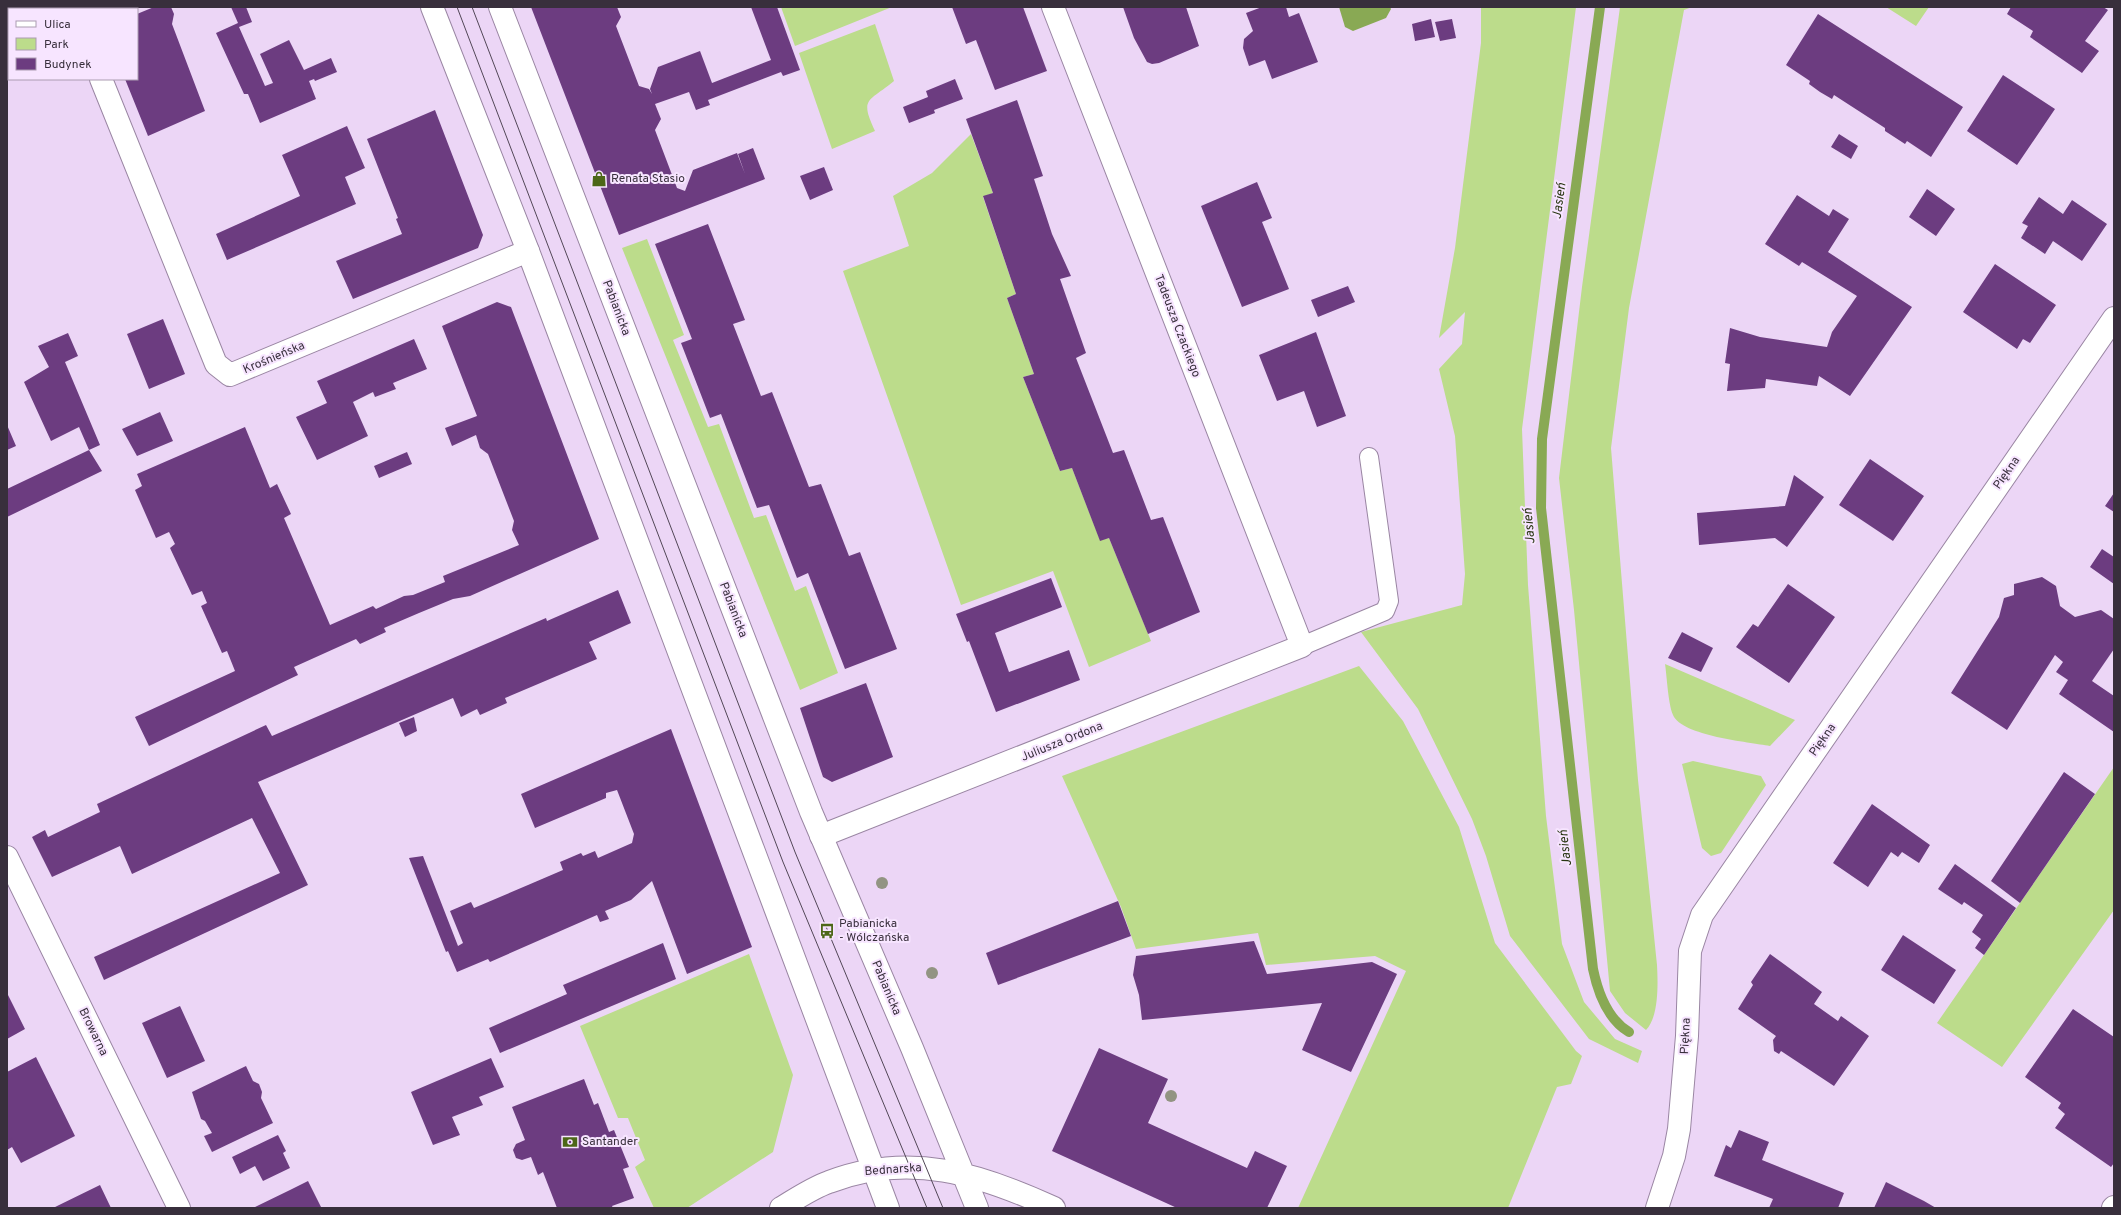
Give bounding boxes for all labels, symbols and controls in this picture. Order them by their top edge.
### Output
legend [8,8,138,80]
text: Ulica [44,17,71,33]
text: Park [44,37,69,53]
text: Budynek [44,57,92,73]
shop icon: Renata Stasio [590,170,608,188]
place label: Renata Stasio [611,171,685,187]
water label: Jasień [1550,181,1571,220]
street label: Tadeusza Czackiego [1150,272,1204,380]
street label: Pabianicka [598,278,634,338]
street label: Krośnieńska [241,338,307,378]
street label: Piękna [1990,453,2024,493]
water label: Jasień [1520,506,1540,545]
street label: Pabianicka [715,580,751,640]
street label: Juliusza Ordona [1019,718,1105,766]
street label: Piękna [1806,720,1840,760]
water label: Jasień [1556,828,1576,867]
place label: Pabianicka - Wólczańska [839,916,909,946]
bus stop icon: Pabianicka - Wólczańska [818,922,836,940]
street label: Pabianicka [867,958,905,1018]
street label: Browarna [75,1005,111,1059]
street label: Piękna [1677,1017,1695,1055]
bank icon: Santander [561,1133,579,1151]
place label: Santander [582,1134,638,1150]
street label: Bednarska [864,1160,922,1180]

